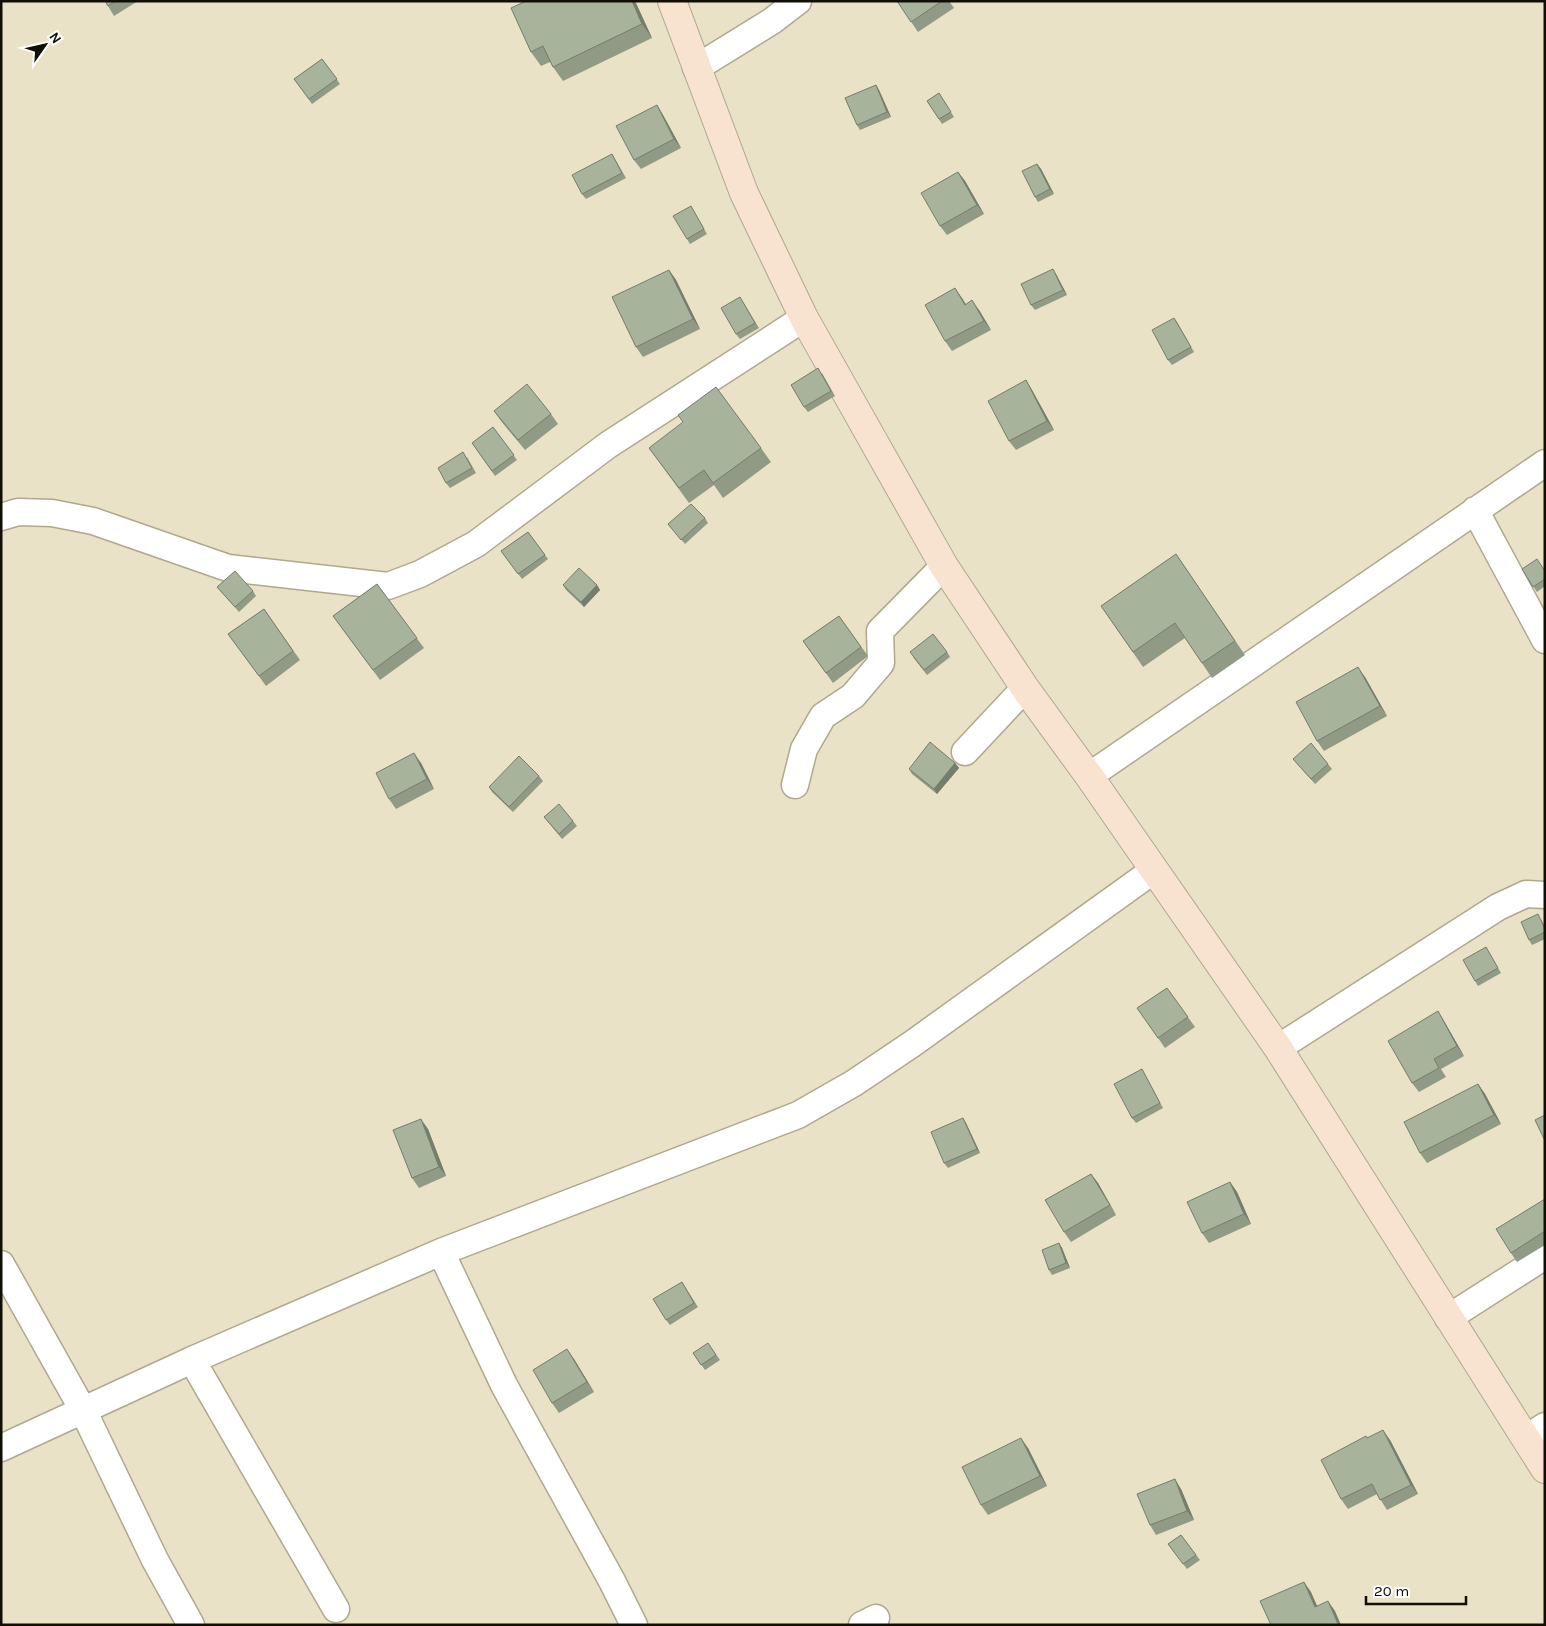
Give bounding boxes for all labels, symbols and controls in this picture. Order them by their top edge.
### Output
north arrow [20,20,70,70]
text: N [46,29,65,47]
scale bar [1366,1574,1466,1606]
text: 20 m [1374,1582,1409,1600]

